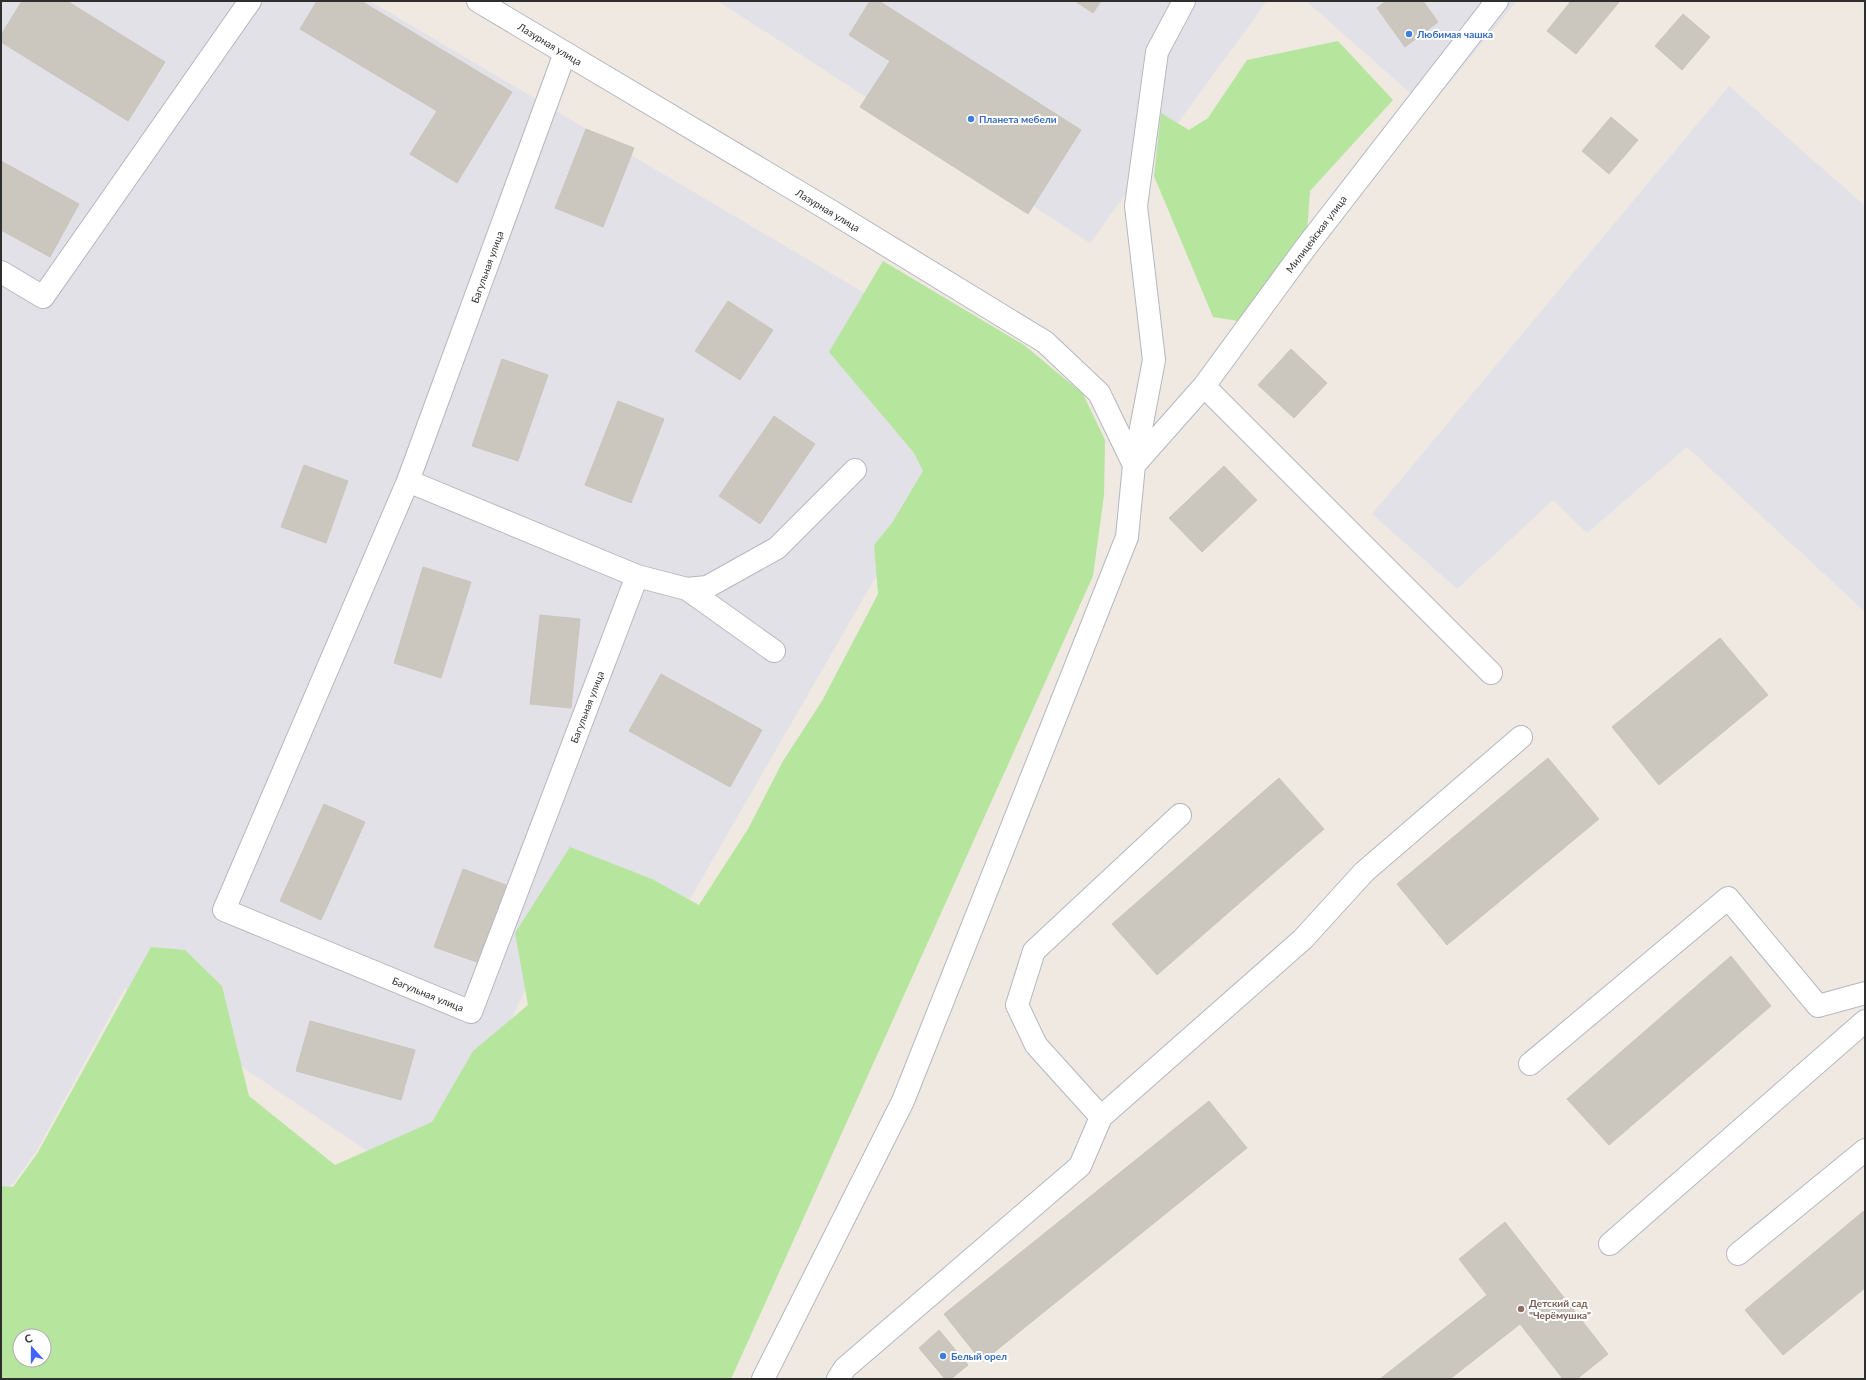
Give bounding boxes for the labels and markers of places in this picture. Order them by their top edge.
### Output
place label: Любимая чашка [1416,28,1493,40]
marker: Любимая чашка [1404,29,1414,39]
place label: Планета мебели [979,113,1057,125]
marker: Планета мебели [966,114,976,124]
place label: Детский сад "Черёмушка" [1529,1297,1591,1321]
marker: Детский сад "Черёмушка" [1516,1304,1526,1314]
place label: Белый орел [951,1350,1007,1362]
marker: Белый орел [938,1351,948,1361]

